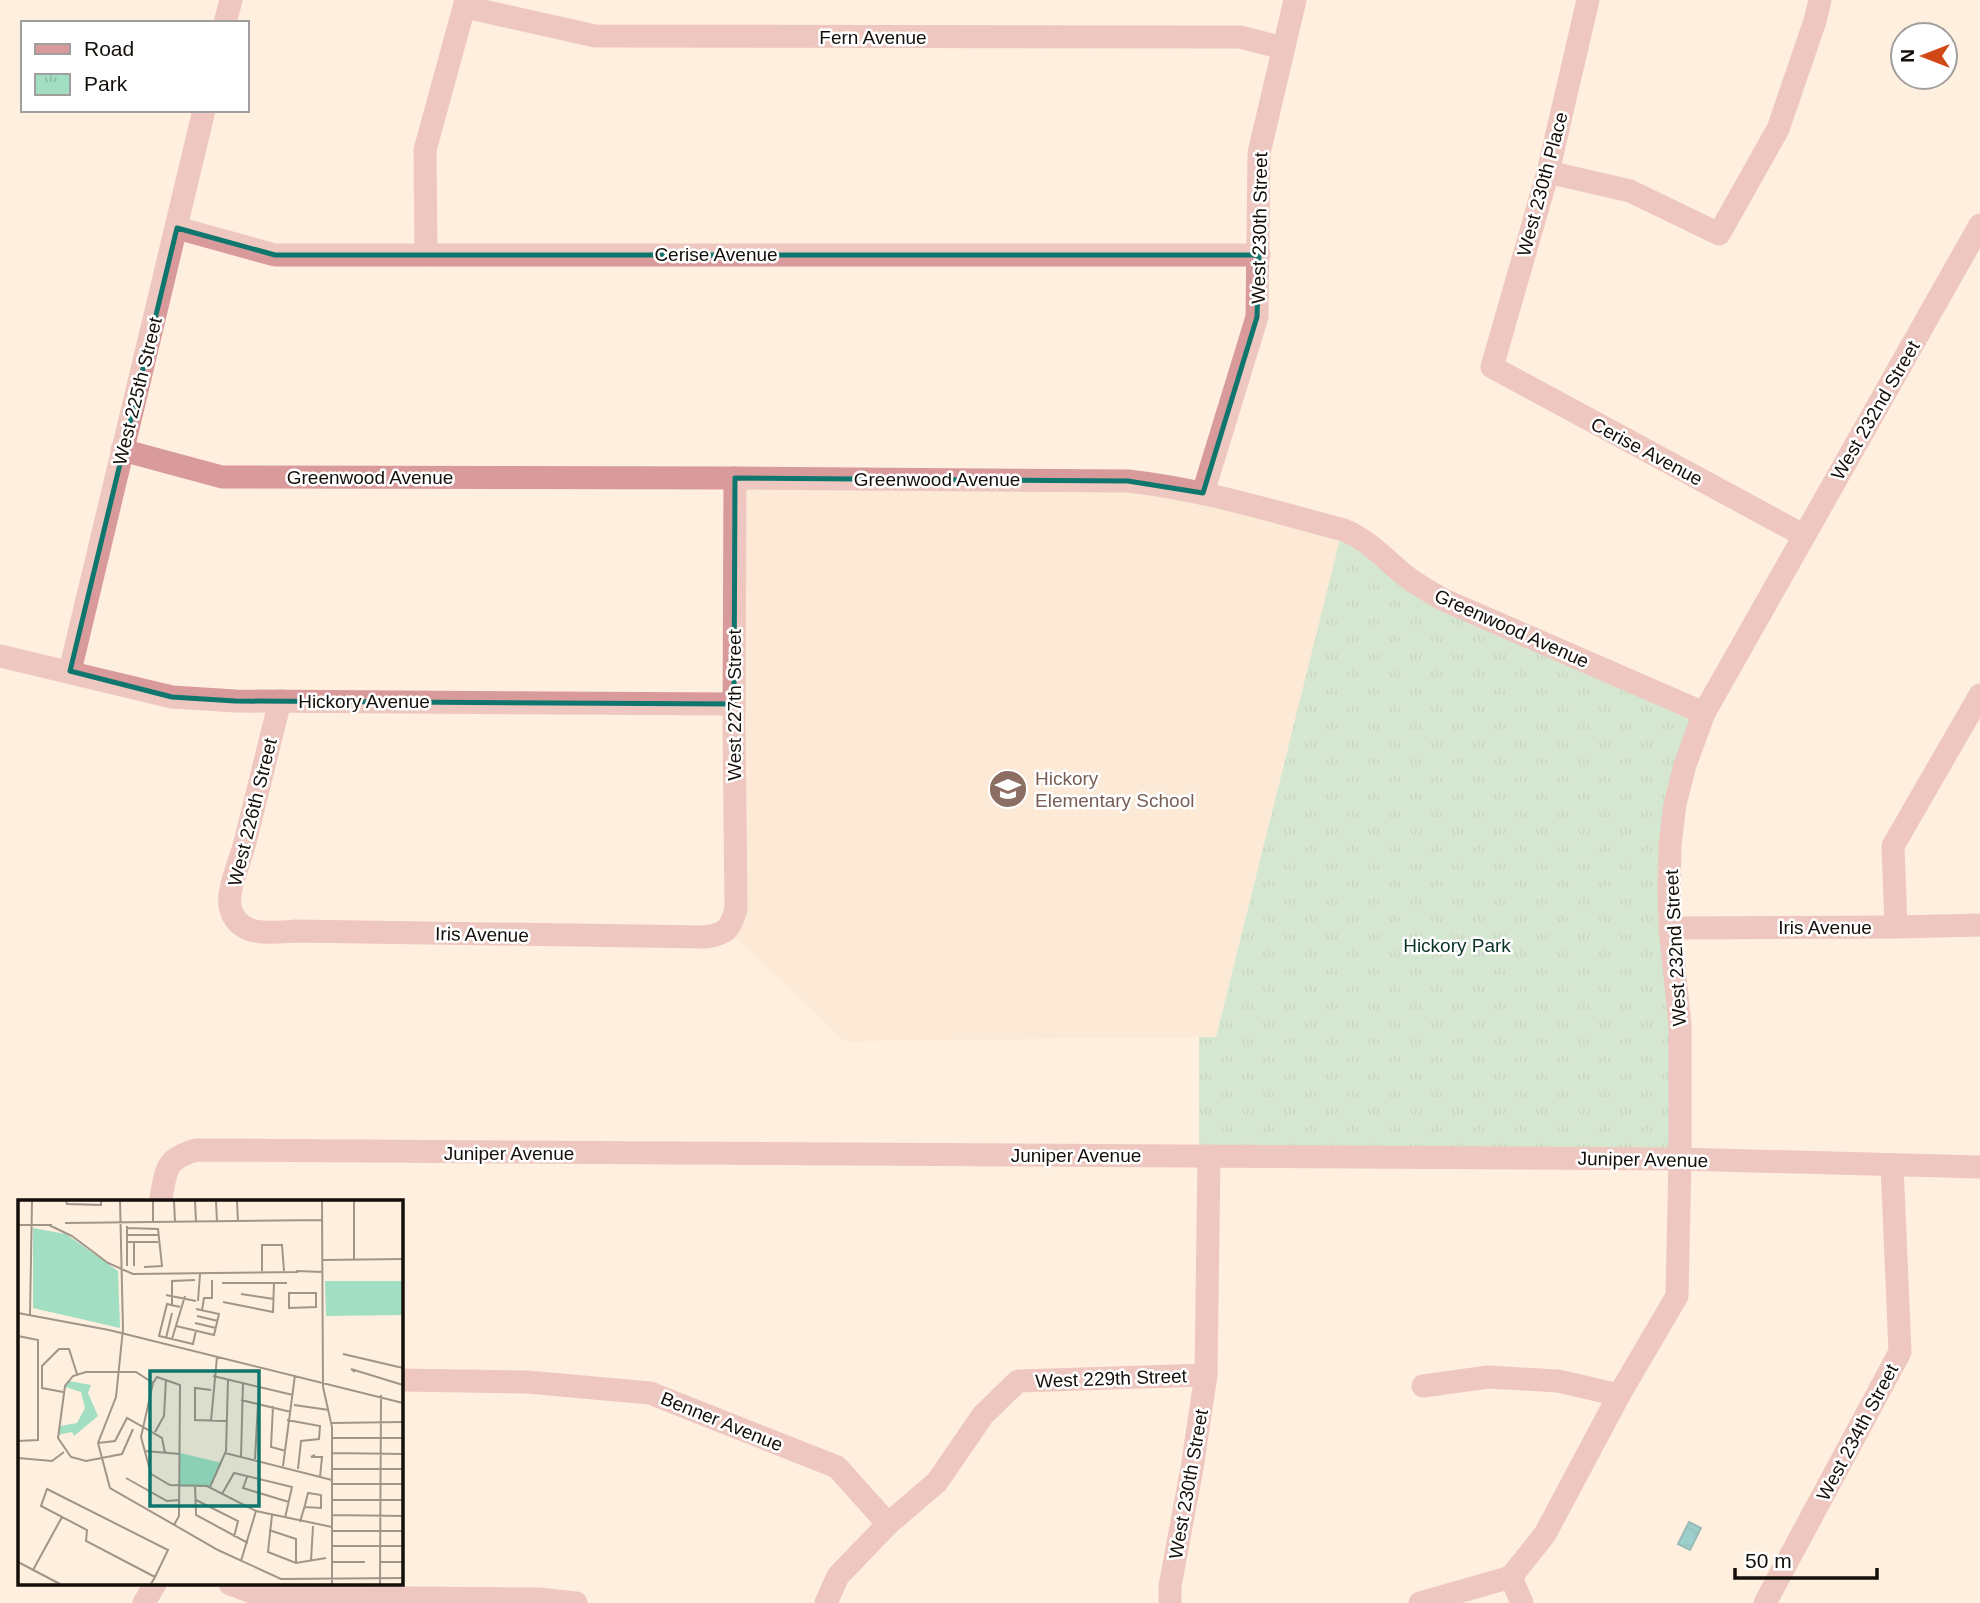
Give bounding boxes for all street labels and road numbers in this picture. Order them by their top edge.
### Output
street label: Fern Avenue [819,27,927,48]
street label: West 230th Place [1513,110,1572,259]
street label: West 230th Street [1248,151,1271,304]
street label: Cerise Avenue [654,244,778,265]
street label: West 225th Street [109,314,166,467]
street label: West 232nd Street [1827,336,1924,483]
street label: Cerise Avenue [1587,413,1706,490]
street label: Greenwood Avenue [287,467,453,488]
street label: Greenwood Avenue [854,469,1020,490]
street label: Greenwood Avenue [1431,585,1592,672]
street label: West 227th Street [724,628,745,781]
street label: Hickory Avenue [298,691,430,712]
street label: West 226th Street [224,735,281,888]
street label: West 232nd Street [1661,868,1690,1027]
street label: Iris Avenue [1778,917,1872,938]
street label: Iris Avenue [435,923,529,946]
street label: Juniper Avenue [444,1143,574,1164]
street label: Juniper Avenue [1011,1145,1141,1166]
street label: Juniper Avenue [1577,1148,1708,1171]
street label: West 234th Street [1813,1360,1903,1504]
street label: West 229th Street [1035,1365,1188,1392]
street label: Benner Avenue [658,1387,786,1455]
street label: West 230th Street [1165,1407,1212,1561]

